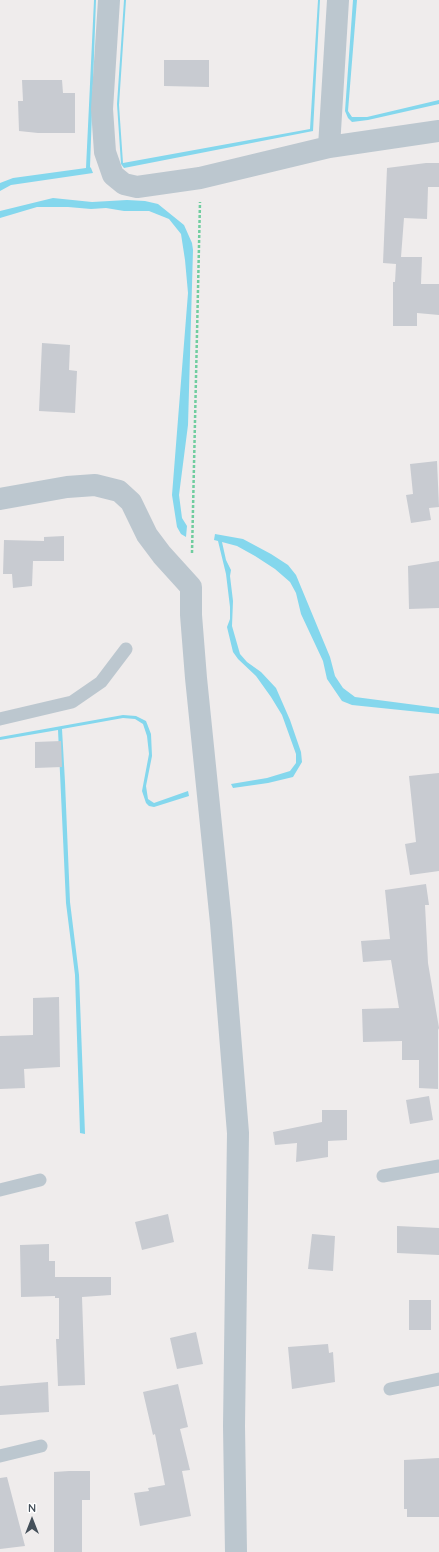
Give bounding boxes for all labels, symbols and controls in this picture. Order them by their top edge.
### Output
north arrow [12,1500,52,1540]
text: N [28,1501,36,1515]

